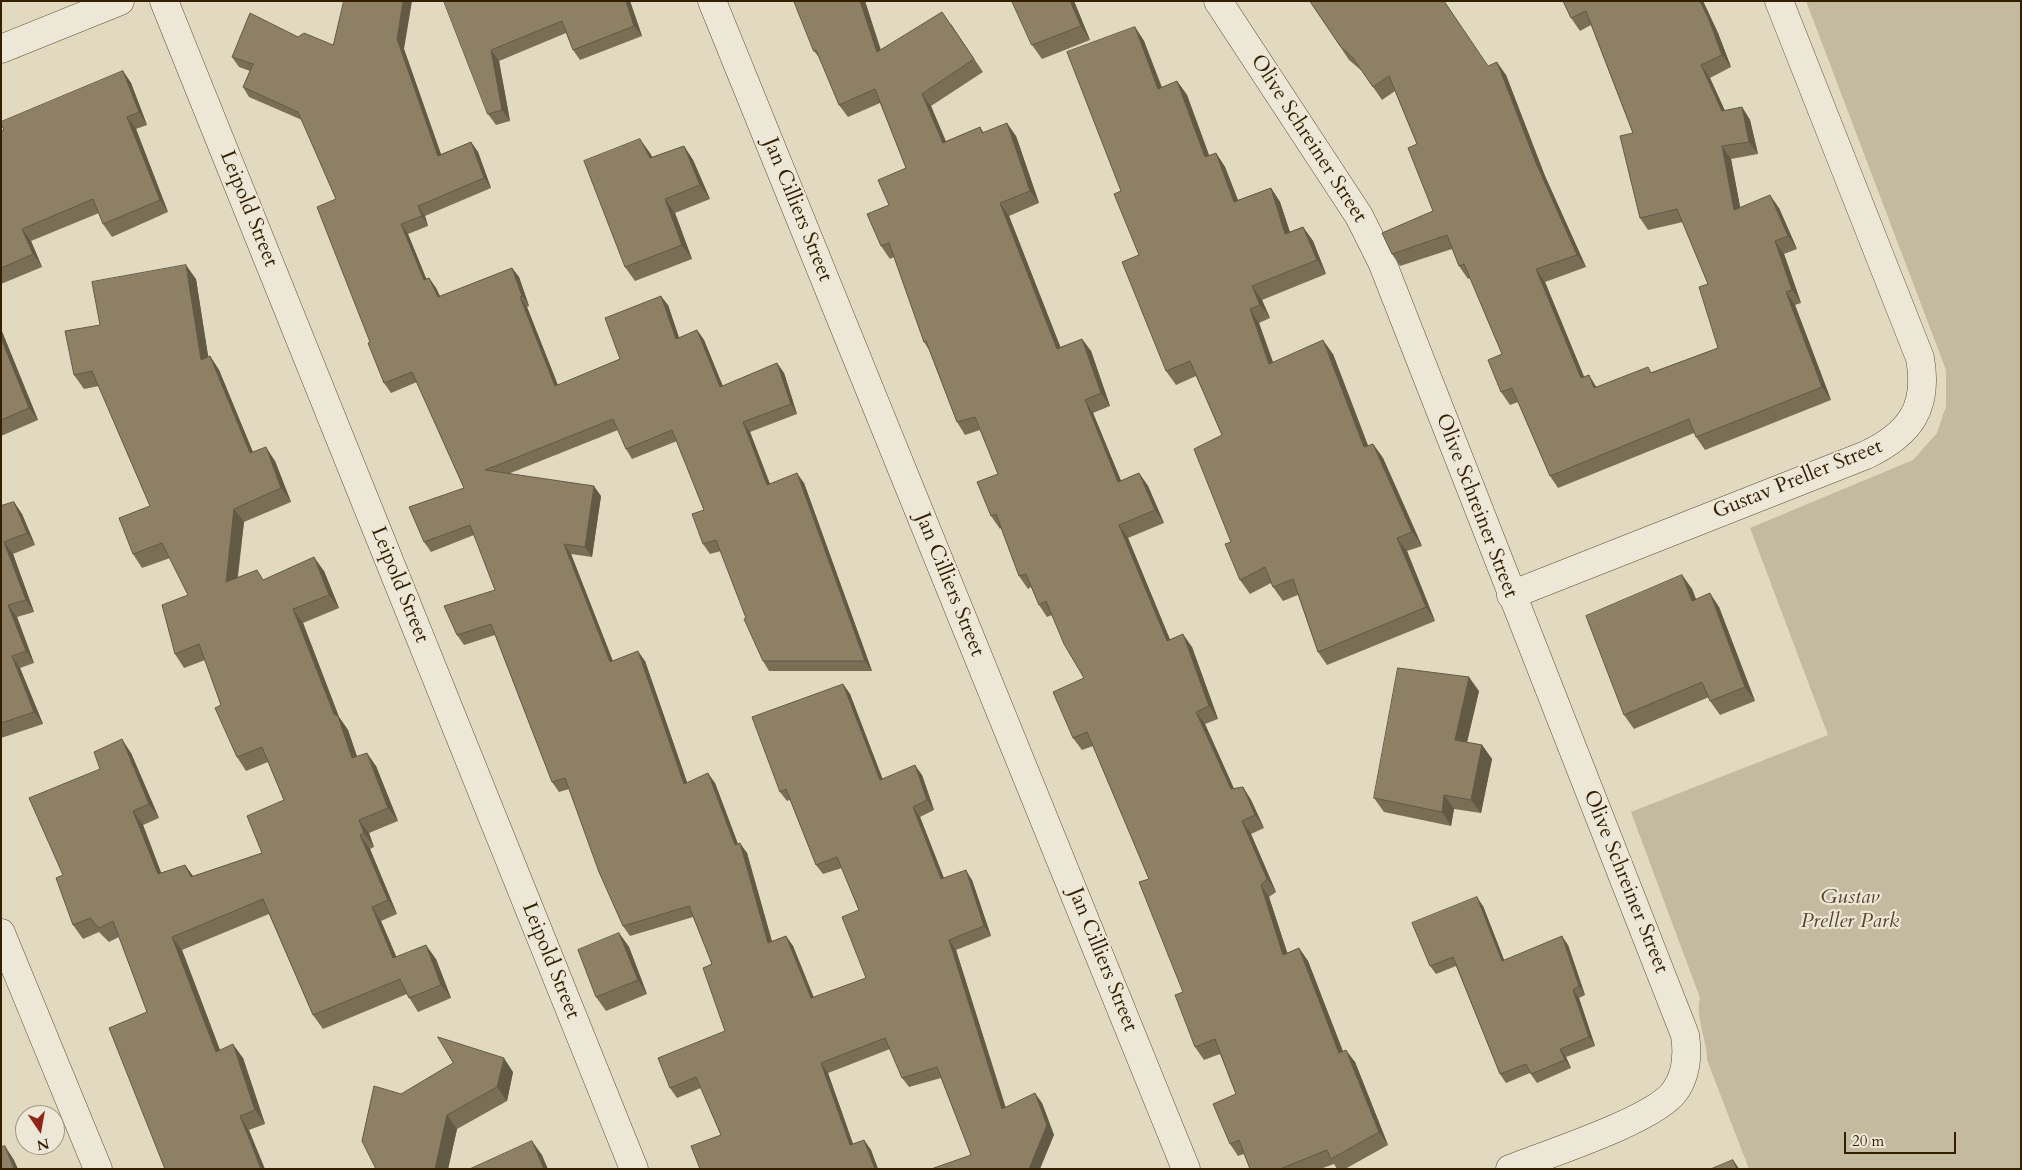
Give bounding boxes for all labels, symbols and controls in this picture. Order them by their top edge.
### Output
street label: Olive Schreiner Street [1244,50,1372,228]
street label: Jan Cilliers Street [757,134,837,286]
street label: Leipold Street [213,147,283,271]
street label: Olive Schreiner Street [1429,410,1523,602]
street label: Gustav Preller Street [1709,434,1887,526]
street label: Jan Cilliers Street [909,509,989,661]
street label: Leipold Street [364,523,434,647]
street label: Olive Schreiner Street [1577,787,1673,977]
street label: Jan Cilliers Street [1062,884,1142,1036]
park label: Gustav Preller Park [1801,885,1899,935]
street label: Leipold Street [515,899,585,1023]
north arrow [15,1105,65,1155]
scale bar [1847,1122,1960,1154]
text: 20 m [1852,1131,1884,1151]
text: N [35,1134,51,1155]

